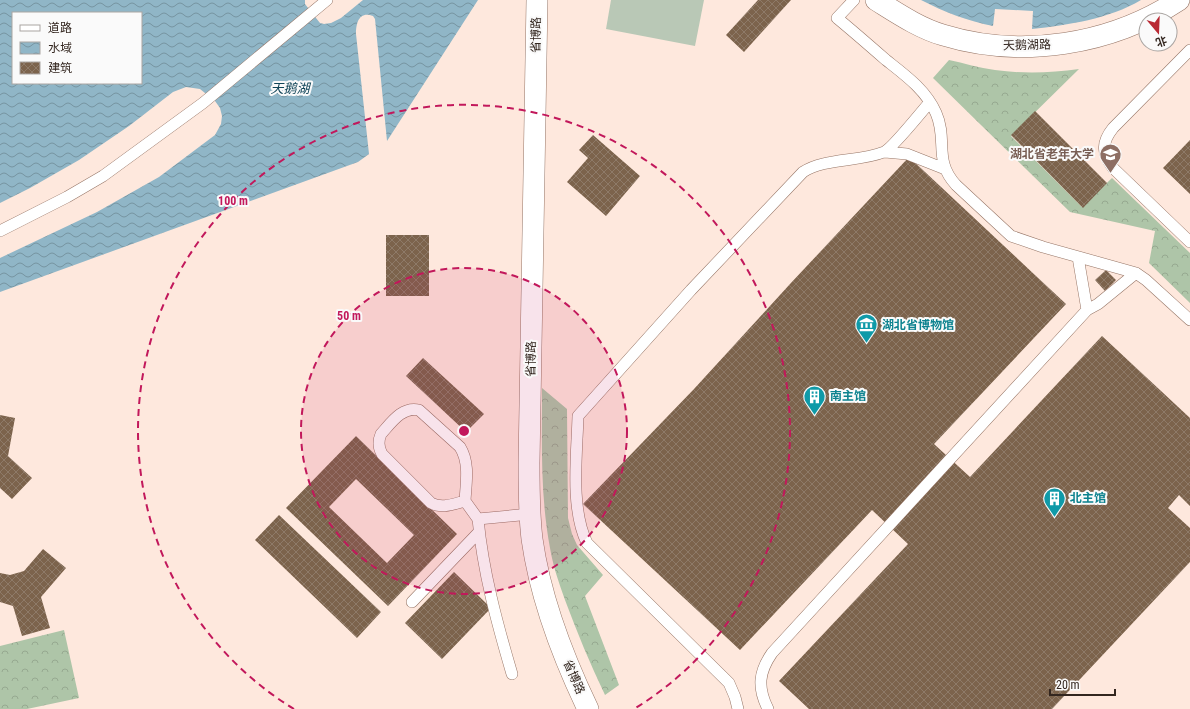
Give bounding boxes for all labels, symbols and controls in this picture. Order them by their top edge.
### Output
legend [12,12,142,84]
north arrow [1138,12,1178,52]
street label: 省博路 [529,17,543,53]
text: 道路 [48,21,72,35]
text: 北 [1154,33,1168,49]
street label: 天鹅湖路 [1003,38,1051,52]
text: 水域 [48,41,72,55]
text: 建筑 [48,61,72,75]
water label: 天鹅湖 [270,81,311,96]
school or university icon: 湖北省老年大学 [1097,141,1123,174]
place label: 湖北省老年大学 [1010,147,1094,161]
text: 100 m [218,194,248,208]
text: 50 m [337,309,361,323]
museum icon: 湖北省博物馆 [854,312,880,345]
place label: 湖北省博物馆 [882,318,954,332]
street label: 省博路 [524,341,538,377]
building icon: 南主馆 [801,383,827,416]
place label: 南主馆 [830,389,866,403]
centre of rings [457,424,471,438]
building icon: 北主馆 [1042,485,1068,518]
place label: 北主馆 [1070,491,1106,505]
street label: 省博路 [561,658,587,696]
scale bar [1050,671,1115,697]
text: 20 m [1056,678,1080,692]

